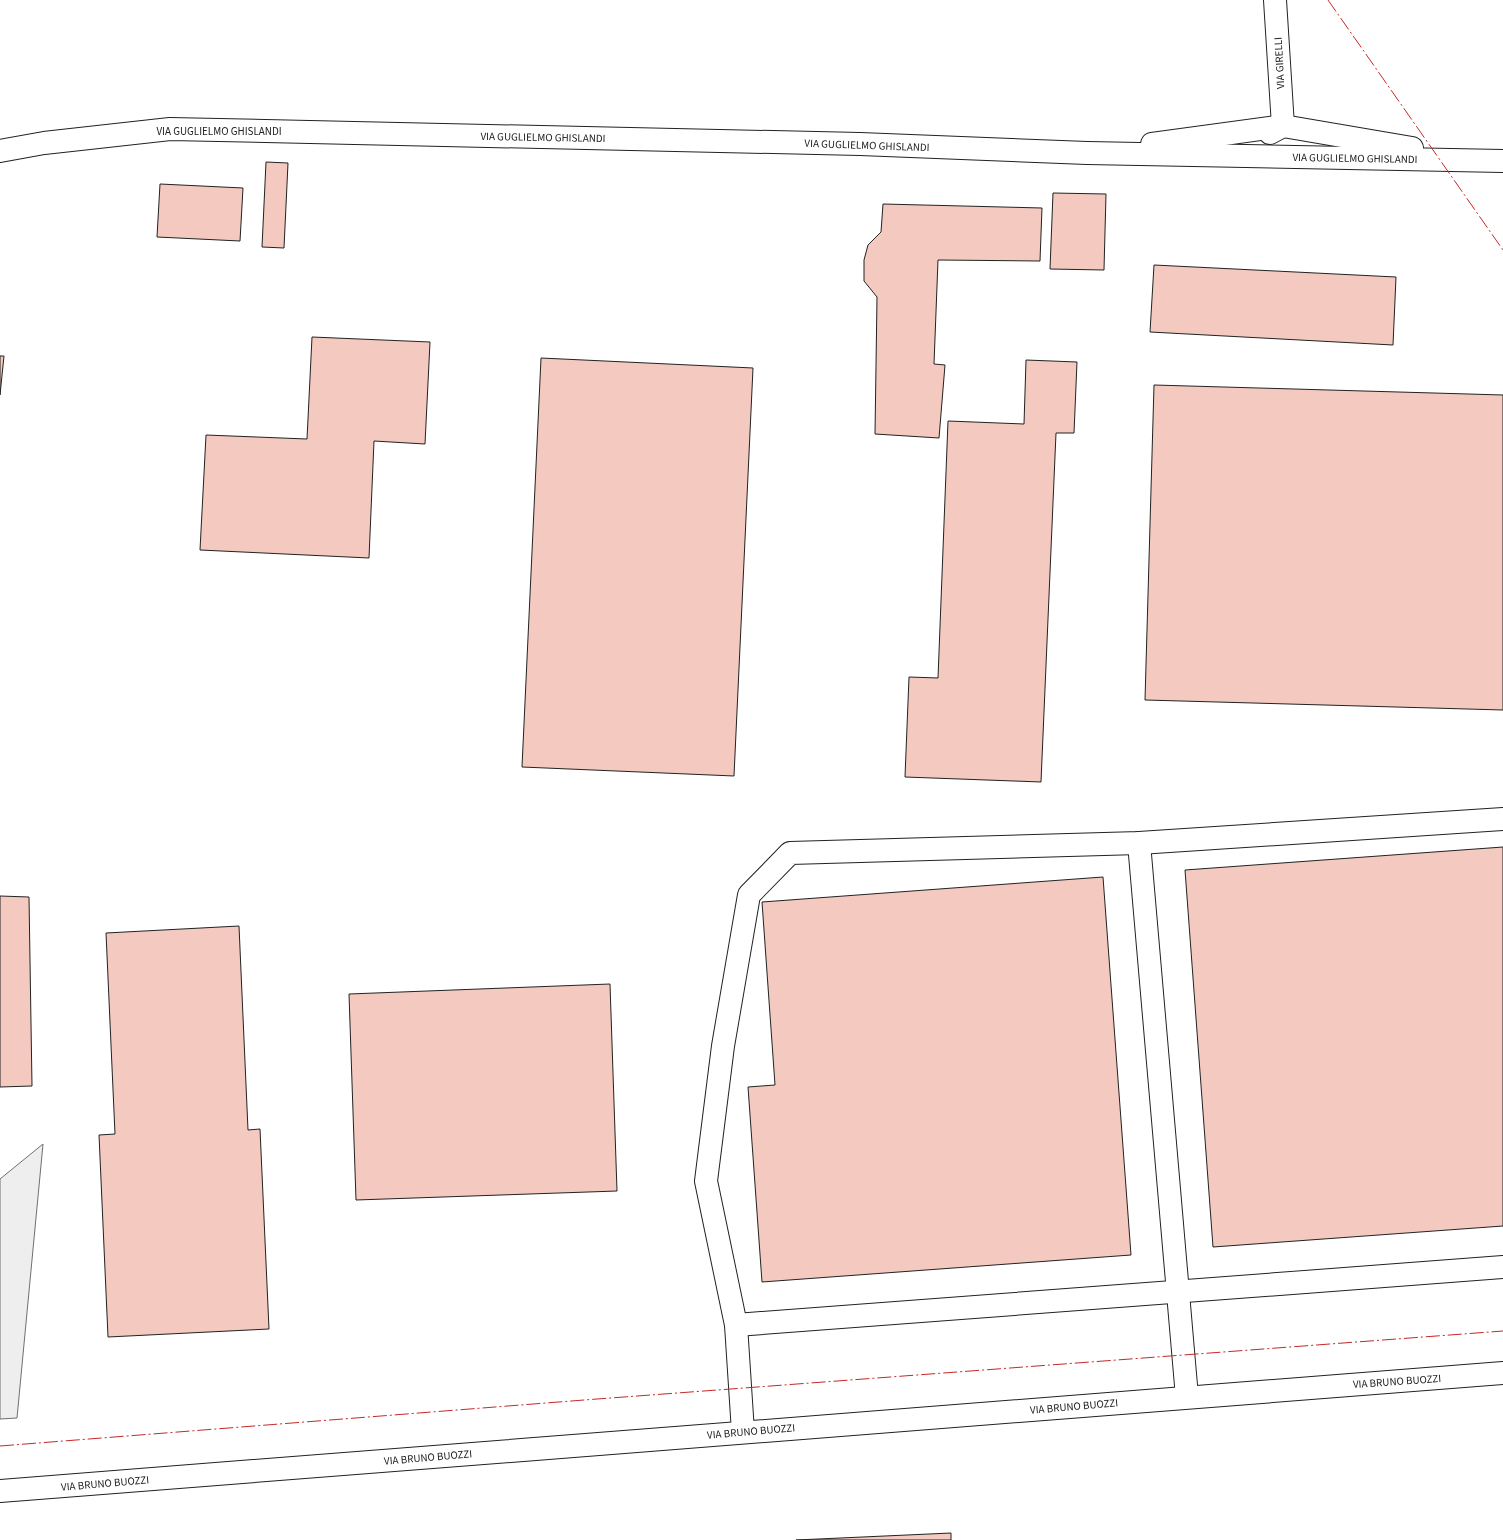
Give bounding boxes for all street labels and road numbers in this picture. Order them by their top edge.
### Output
street label: VIA GIRELLI [1271,37,1288,89]
street label: VIA GUGLIELMO GHISLANDI [156,124,282,139]
street label: VIA GUGLIELMO GHISLANDI [480,129,606,146]
street label: VIA GUGLIELMO GHISLANDI [804,136,930,155]
street label: VIA GUGLIELMO GHISLANDI [1292,150,1418,167]
street label: VIA BRUNO BUOZZI [1352,1371,1442,1392]
street label: VIA BRUNO BUOZZI [1029,1395,1119,1418]
street label: VIA BRUNO BUOZZI [706,1420,796,1443]
street label: VIA BRUNO BUOZZI [383,1446,473,1469]
street label: VIA BRUNO BUOZZI [60,1472,150,1495]

